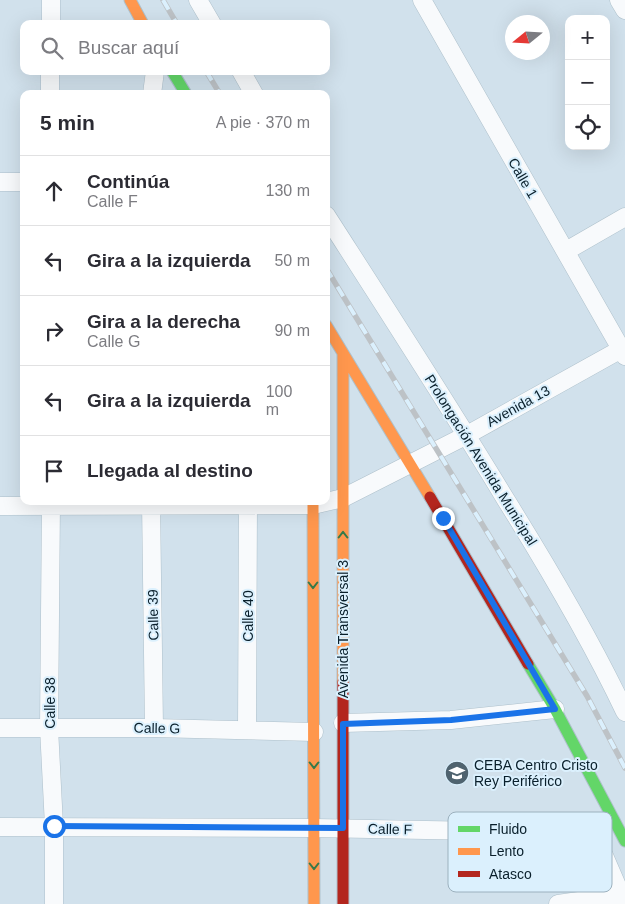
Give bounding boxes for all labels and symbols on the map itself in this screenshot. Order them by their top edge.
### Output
north arrow [505,15,550,60]
street label: Calle 1 [505,155,541,201]
street label: Prolongación Avenida Municipal [422,372,540,548]
street label: Avenida 13 [484,382,553,430]
route end [432,507,455,530]
one-way arrow [338,530,348,538]
street label: Avenida Transversal 3 [335,560,351,698]
one-way arrow [308,582,318,589]
street label: Calle 39 [145,589,161,641]
street label: Calle 40 [240,590,256,642]
street label: Calle 38 [42,677,58,729]
street label: Calle G [134,720,180,736]
place label: CEBA Centro Cristo Rey Periférico [474,757,598,789]
school or university icon: CEBA Centro Cristo Rey Periférico [444,760,470,786]
one-way arrow [309,762,319,769]
legend [448,812,612,892]
route start [43,815,66,838]
street label: Calle F [368,821,412,837]
text: Fluido [489,821,527,837]
text: Lento [489,843,524,859]
one-way arrow [309,862,319,870]
text: Atasco [489,866,532,882]

